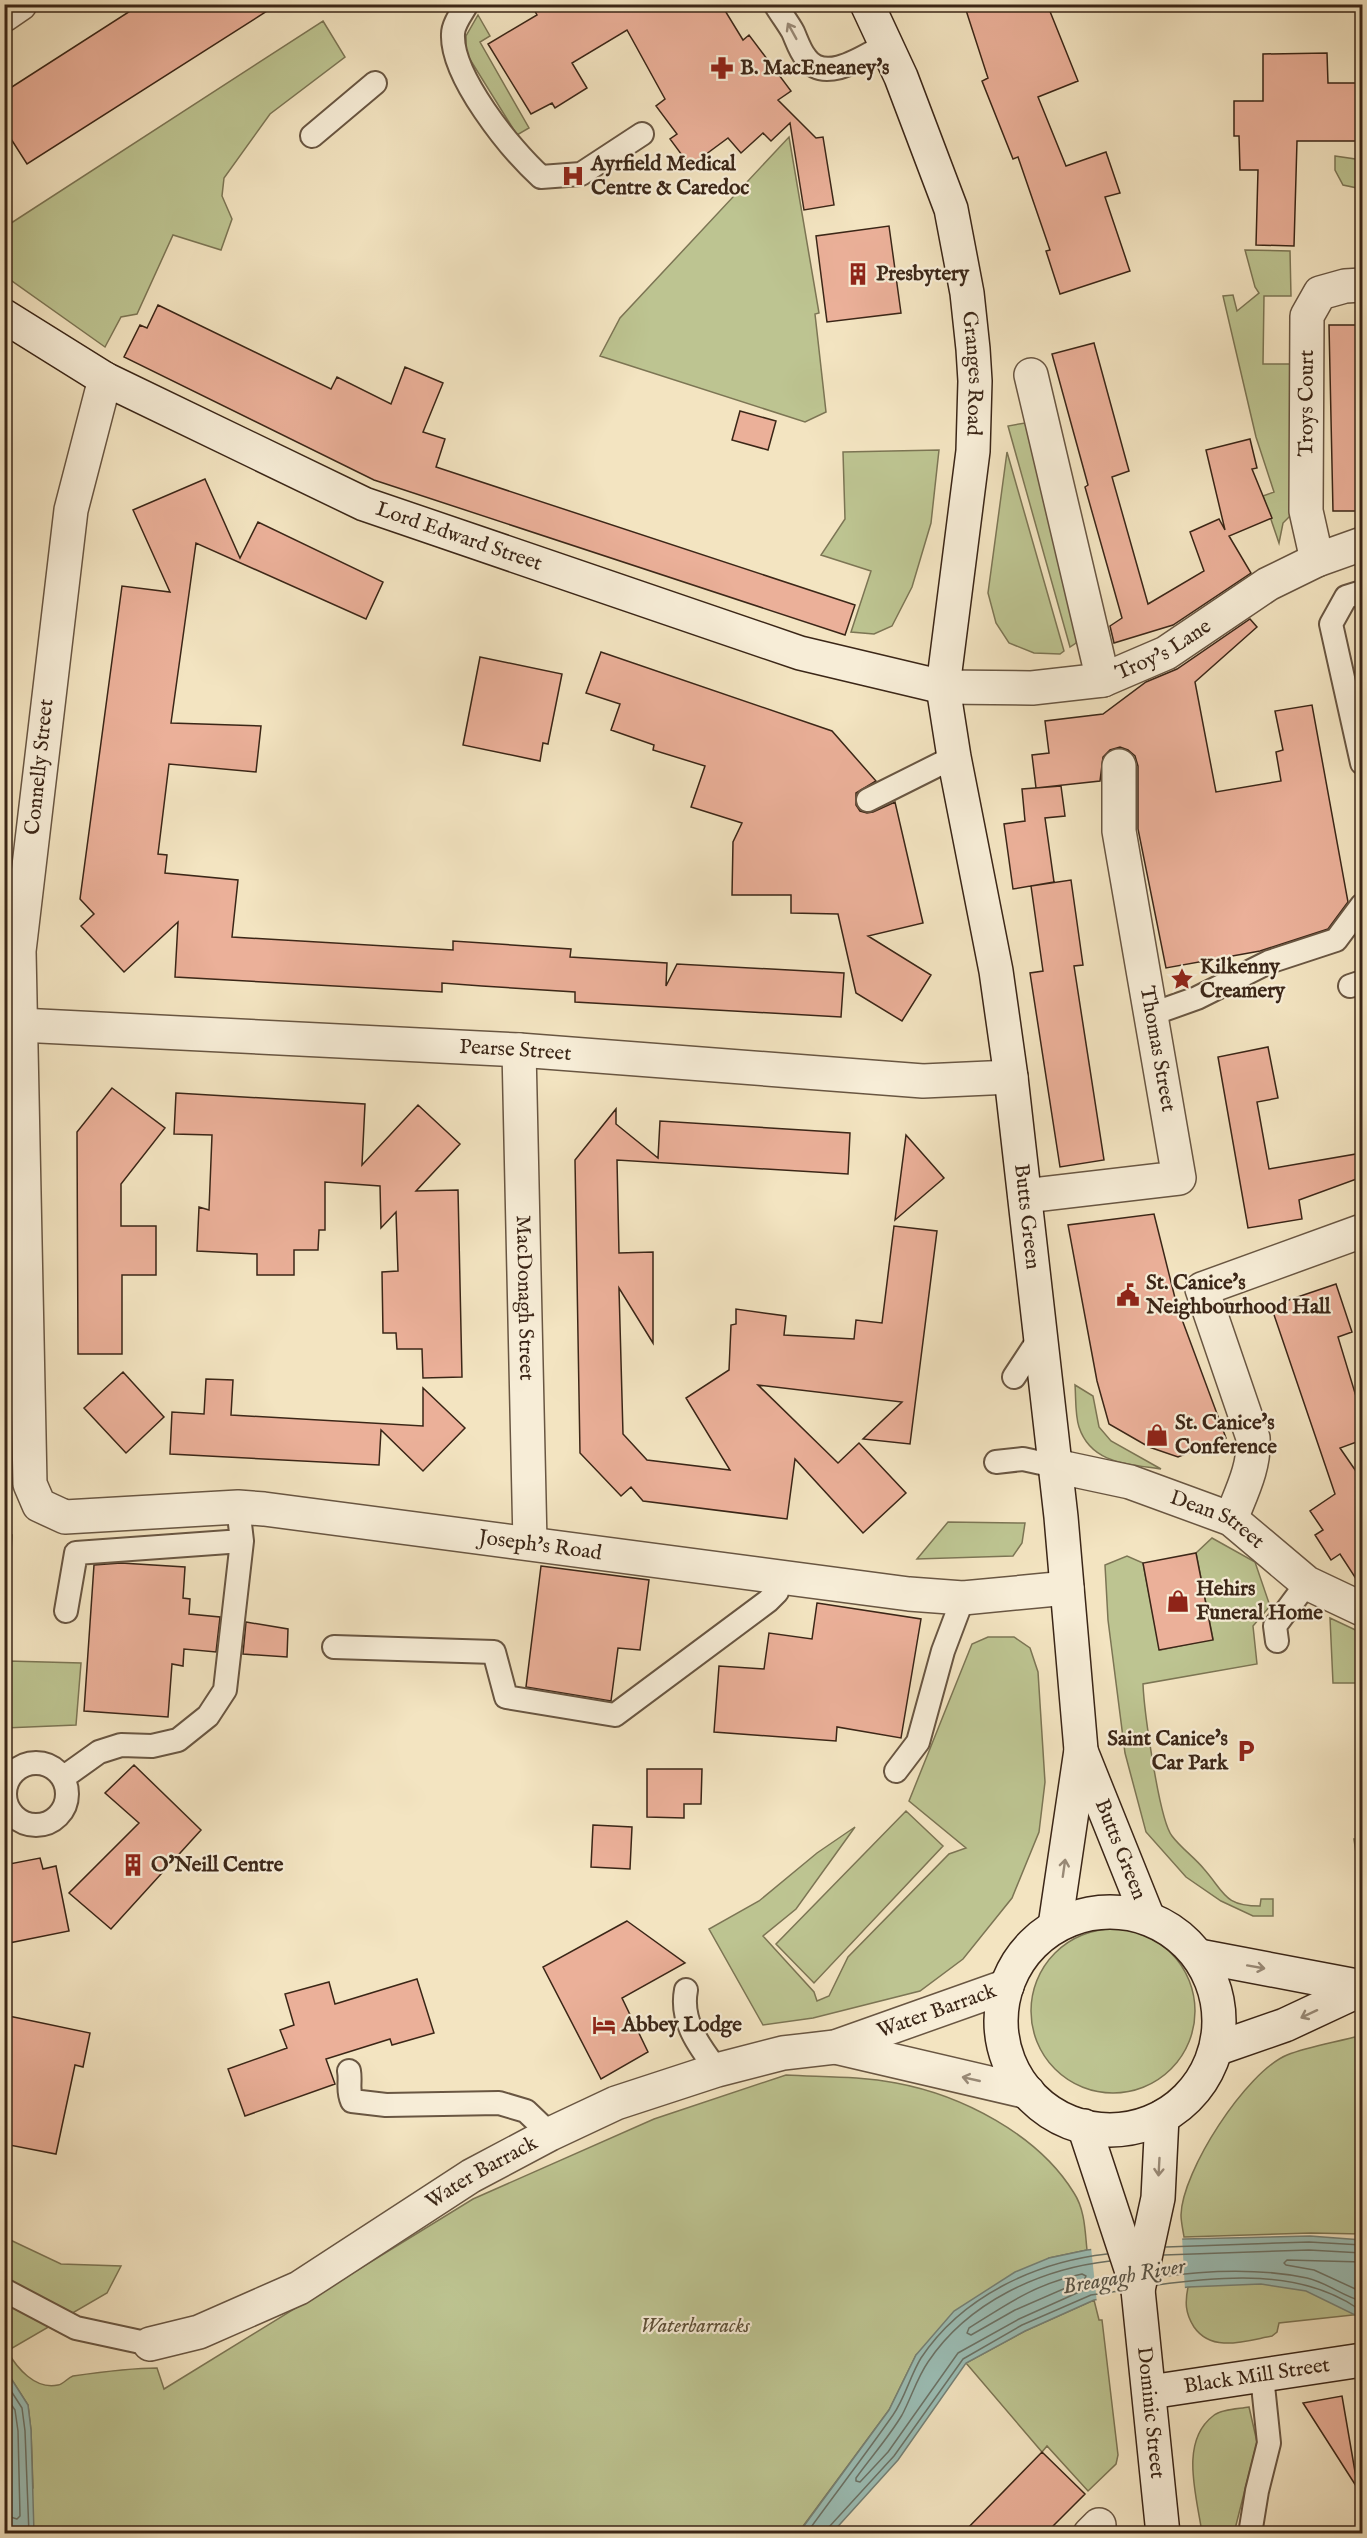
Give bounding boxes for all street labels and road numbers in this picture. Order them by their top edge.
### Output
street label: Granges Road [956,310,989,437]
street label: Troys Court [1293,350,1320,457]
street label: Lord Edward Street [372,496,546,577]
street label: Troy's Lane [1111,613,1217,687]
street label: Connelly Street [19,698,61,836]
street label: Thomas Street [1133,984,1181,1114]
street label: Pearse Street [459,1034,572,1067]
street label: Butts Green [1007,1162,1046,1271]
street label: MacDonagh Street [509,1215,540,1381]
street label: Dean Street [1166,1484,1270,1555]
street label: Joseph's Road [475,1524,604,1567]
street label: Butts Green [1088,1795,1153,1904]
street label: Water Barrack [873,1977,1001,2045]
street label: Water Barrack [421,2129,543,2215]
street label: Dominic Street [1130,2345,1171,2480]
street label: Black Mill Street [1182,2352,1332,2400]

